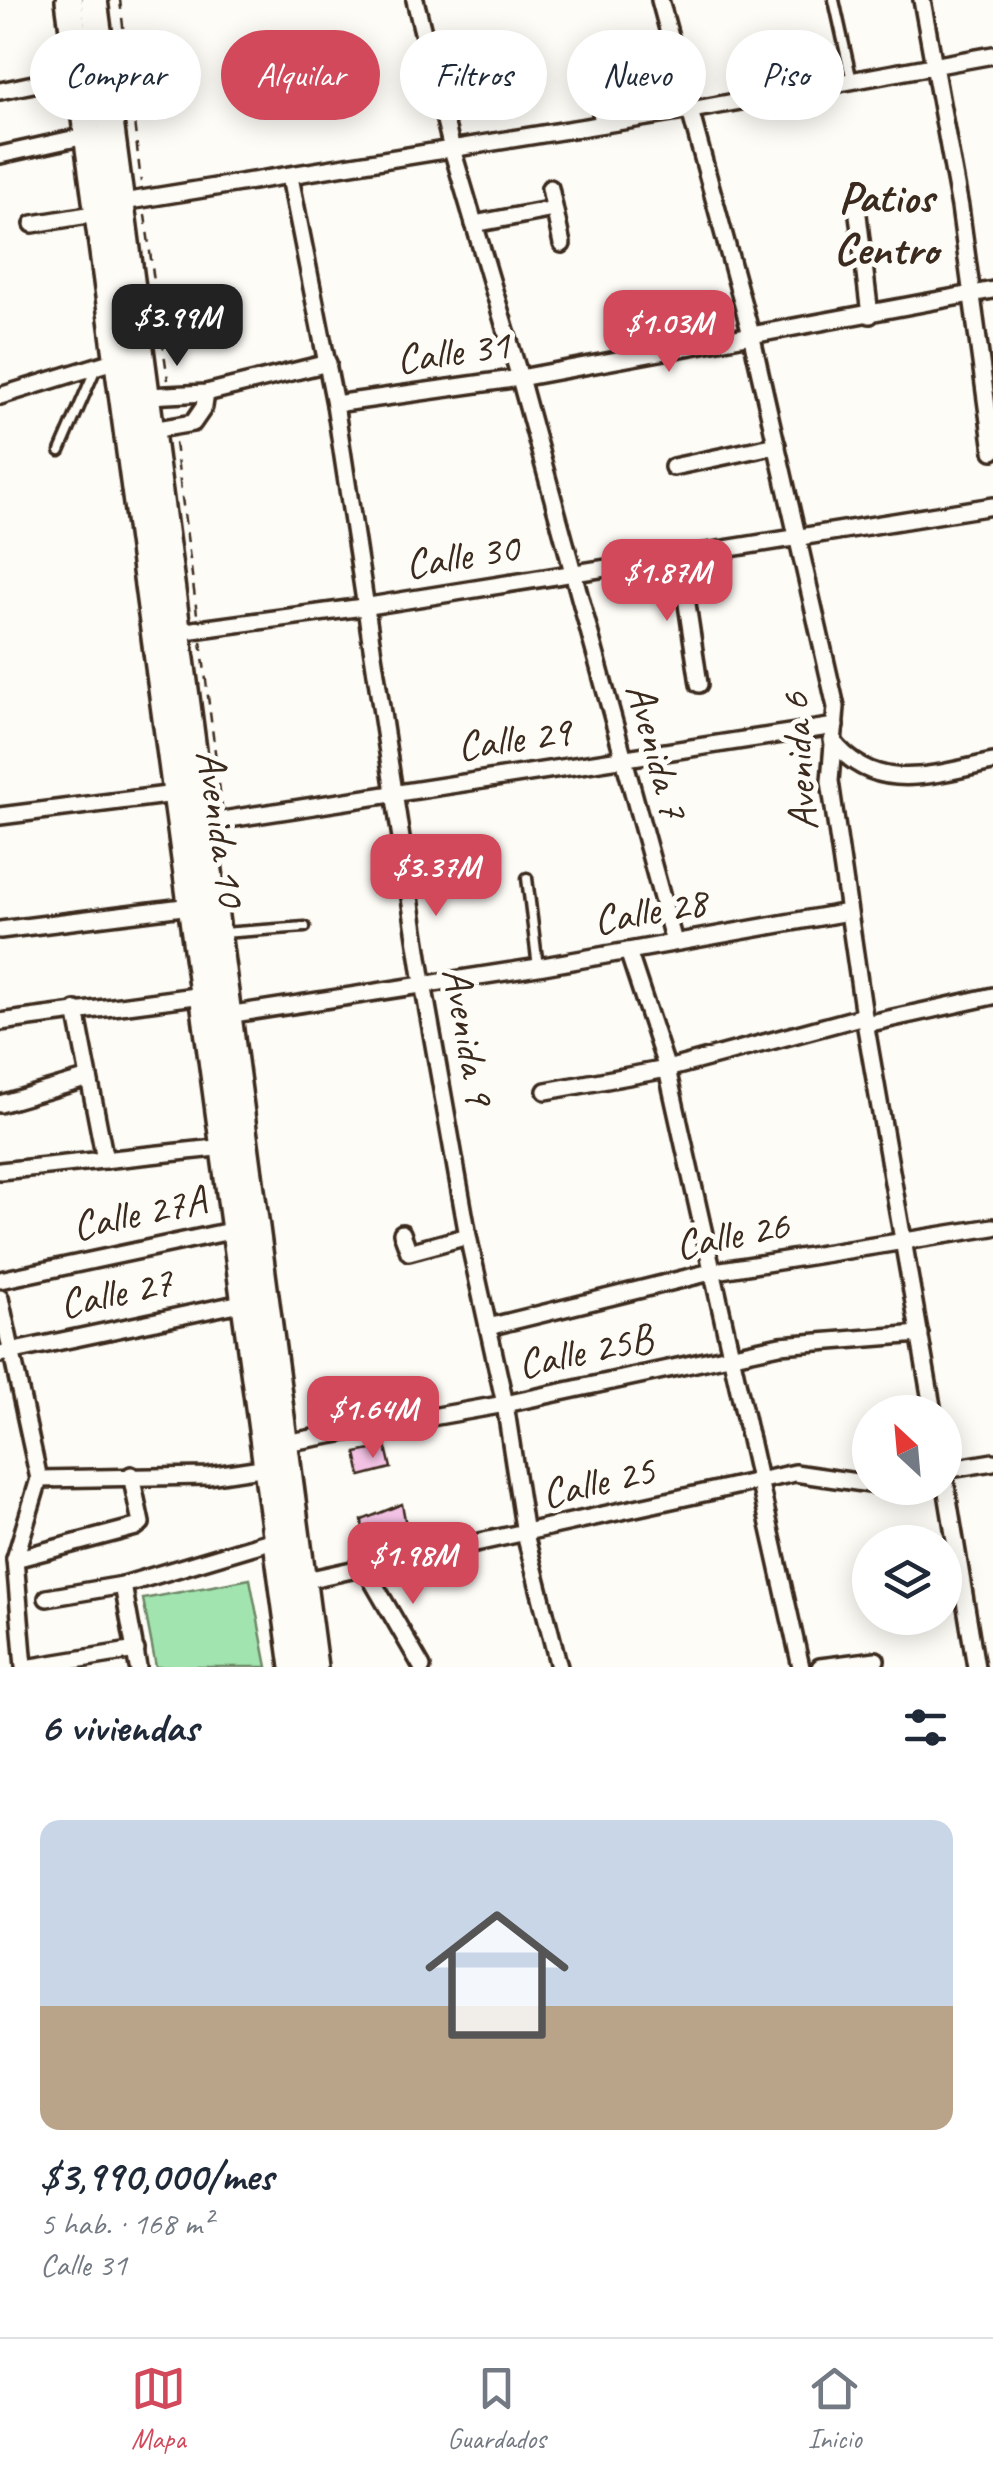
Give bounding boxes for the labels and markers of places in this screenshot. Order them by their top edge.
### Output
pin: $3.99M [96,284,258,369]
pin: $1.03M [588,290,750,375]
pin: $1.87M [586,539,748,624]
pin: $3.37M [355,834,517,919]
pin: $1.64M [292,1376,454,1461]
pin: $1.98M [332,1522,494,1607]

